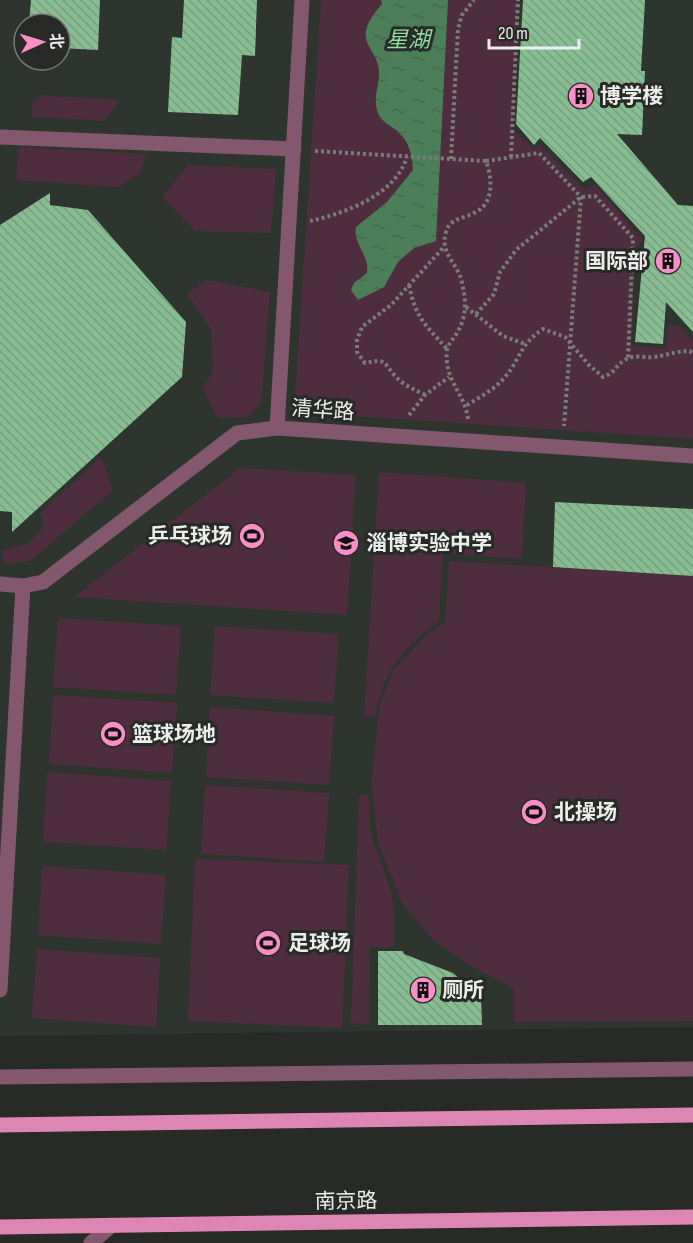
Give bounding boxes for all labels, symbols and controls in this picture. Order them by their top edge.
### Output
north arrow [12,12,72,72]
scale bar [489,12,579,50]
text: 20 m [498,23,528,44]
water label: 星湖 [386,27,433,54]
text: 北 [45,32,66,50]
building icon: 博学楼 [566,81,596,111]
place label: 博学楼 [600,84,663,109]
building icon: 国际部 [653,246,683,276]
place label: 国际部 [585,249,648,274]
street label: 清华路 [291,396,355,425]
sports icon: 乒乓球场 [237,521,267,551]
place label: 乒乓球场 [148,524,232,549]
school or university icon: 淄博实验中学 [331,528,361,558]
place label: 淄博实验中学 [366,531,492,556]
sports icon: 篮球场地 [98,719,128,749]
place label: 篮球场地 [132,722,216,747]
sports icon: 北操场 [519,797,549,827]
place label: 北操场 [554,800,617,825]
sports icon: 足球场 [253,928,283,958]
place label: 足球场 [288,931,351,956]
building icon: 厕所 [408,975,438,1005]
place label: 厕所 [442,978,484,1003]
street label: 南京路 [314,1188,378,1215]

